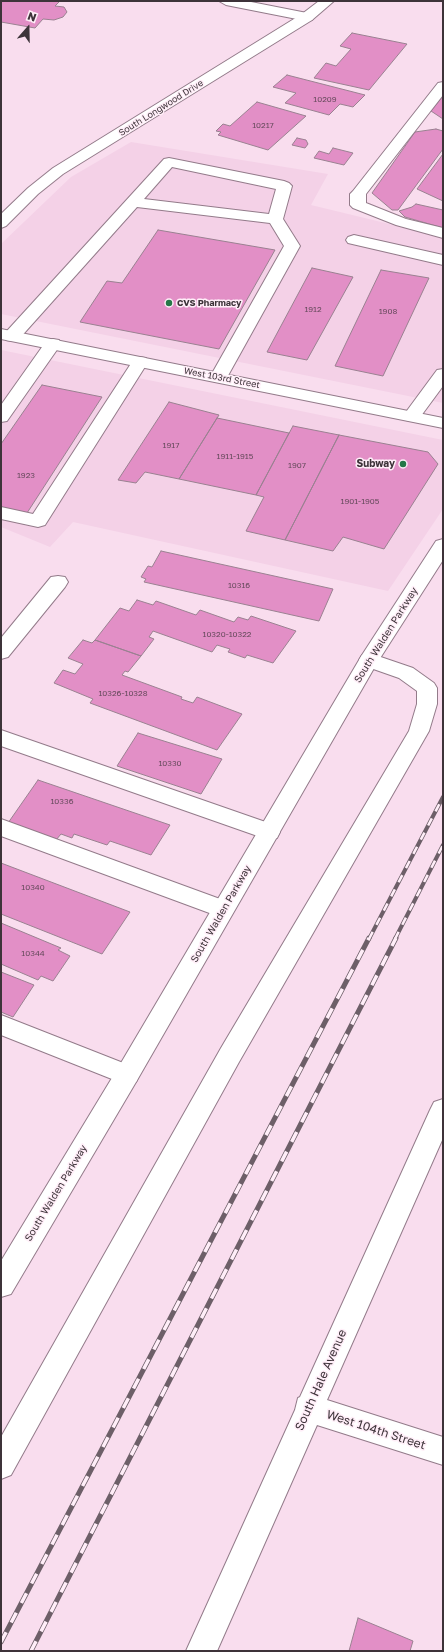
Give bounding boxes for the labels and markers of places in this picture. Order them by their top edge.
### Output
marker: CVS Pharmacy [164,298,174,308]
place label: CVS Pharmacy [177,298,241,308]
place label: Subway [357,458,395,470]
marker: Subway [398,459,408,469]

